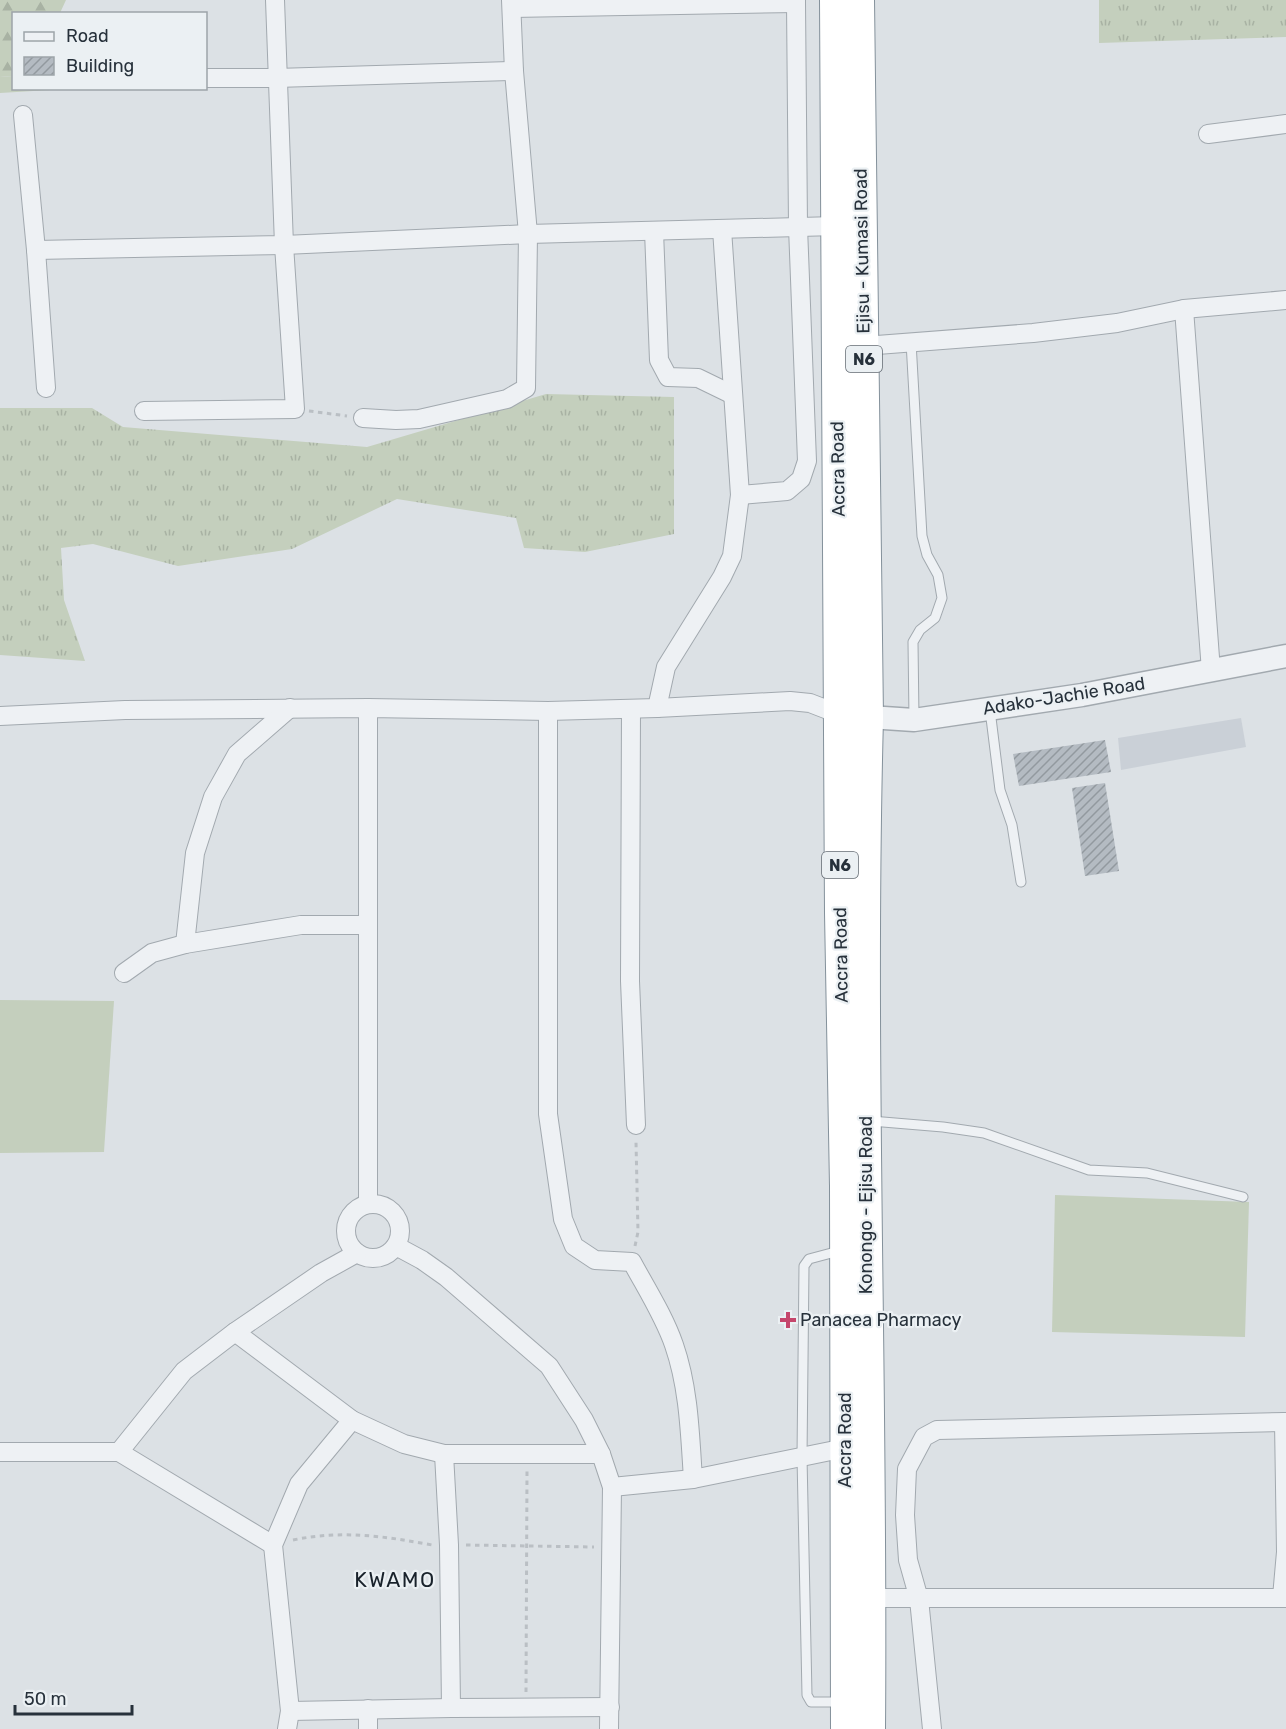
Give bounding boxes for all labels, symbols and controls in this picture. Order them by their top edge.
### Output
legend [12,12,207,90]
text: Road [66,25,109,47]
text: Building [66,55,134,77]
street label: Ejisu - Kumasi Road [850,168,874,334]
road number: N6 [846,346,882,372]
street label: Accra Road [826,421,850,517]
street label: Adako-Jachie Road [981,672,1147,720]
road number: N6 [822,852,858,878]
street label: Accra Road [829,907,853,1003]
street label: Konongo - Ejisu Road [855,1116,877,1294]
place label: Panacea Pharmacy [800,1309,961,1331]
marker: Panacea Pharmacy [781,1313,795,1327]
street label: Accra Road [834,1392,856,1488]
district label: KWAMO [354,1567,436,1592]
scale bar [15,1678,132,1716]
text: 50 m [24,1688,67,1710]

